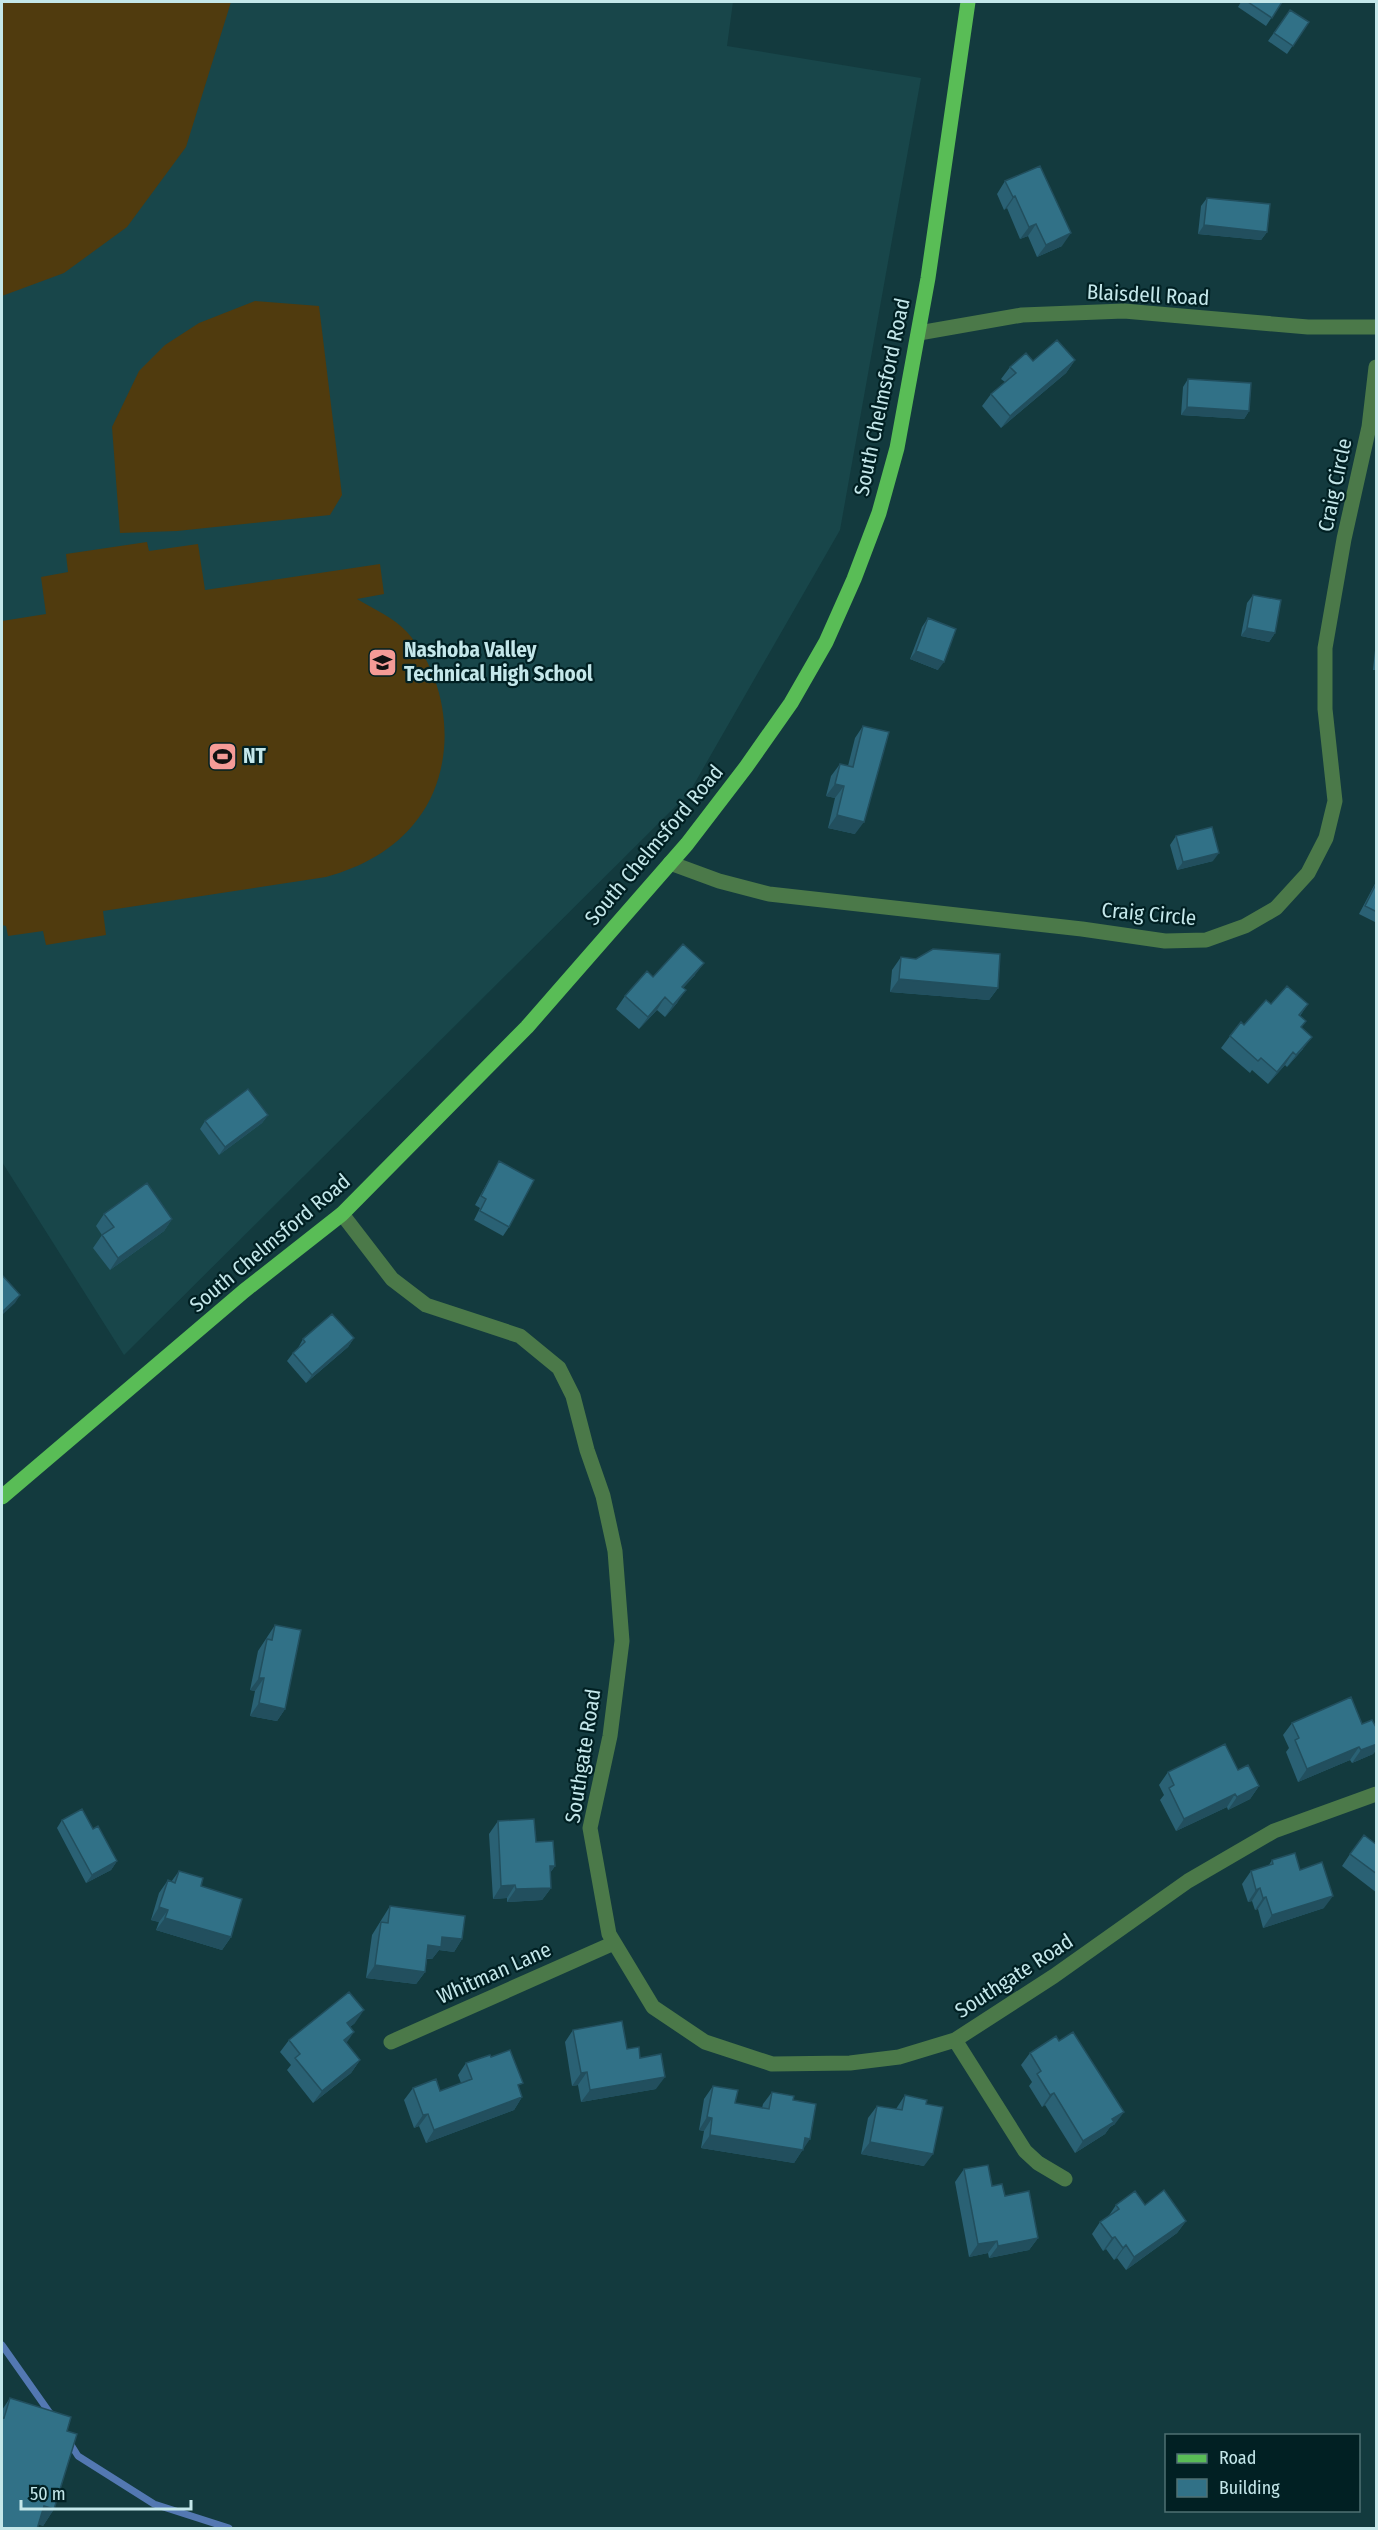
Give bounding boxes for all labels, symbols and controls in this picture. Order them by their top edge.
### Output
street label: Blaisdell Road [1086,279,1210,311]
street label: South Chelmsford Road [848,296,916,498]
street label: Craig Circle [1312,436,1358,534]
place label: Nashoba Valley Technical High School [404,637,593,687]
school or university icon: Nashoba Valley Technical High School [367,646,399,678]
sports icon: NT [206,740,238,772]
place label: NT [243,743,267,769]
street label: South Chelmsford Road [579,759,729,931]
street label: Craig Circle [1101,897,1197,931]
street label: South Chelmsford Road [184,1168,356,1318]
street label: Southgate Road [560,1687,606,1825]
street label: Southgate Road [950,1928,1078,2024]
street label: Whitman Lane [433,1936,555,2010]
legend [1165,2434,1360,2512]
text: Road [1219,2447,1256,2469]
scale bar [21,2473,190,2511]
text: Building [1219,2477,1280,2499]
text: 50 m [30,2483,66,2505]

